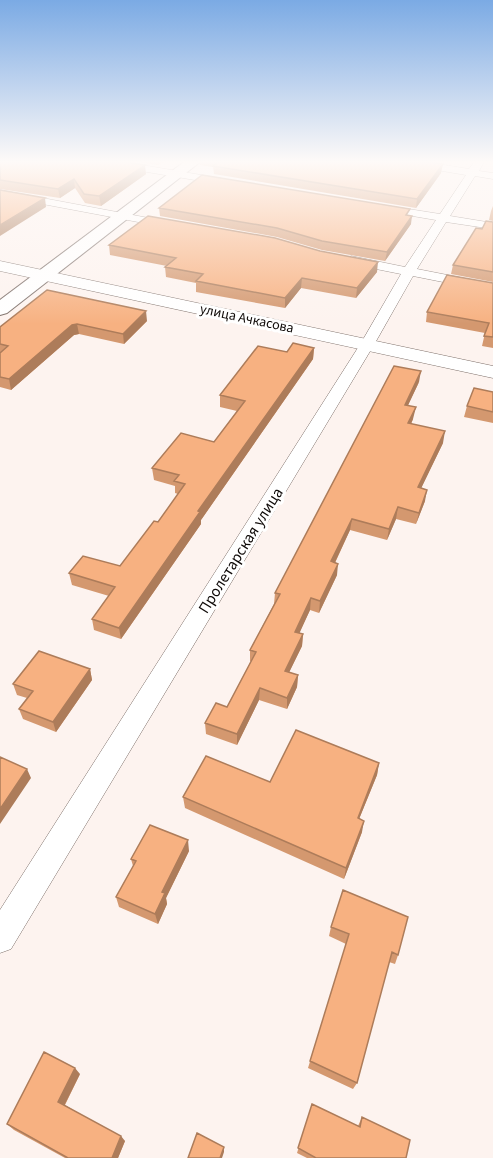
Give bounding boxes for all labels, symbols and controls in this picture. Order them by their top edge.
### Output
street label: улица Ачкасова [198,299,296,339]
street label: Пролетарская улица [193,483,288,618]

